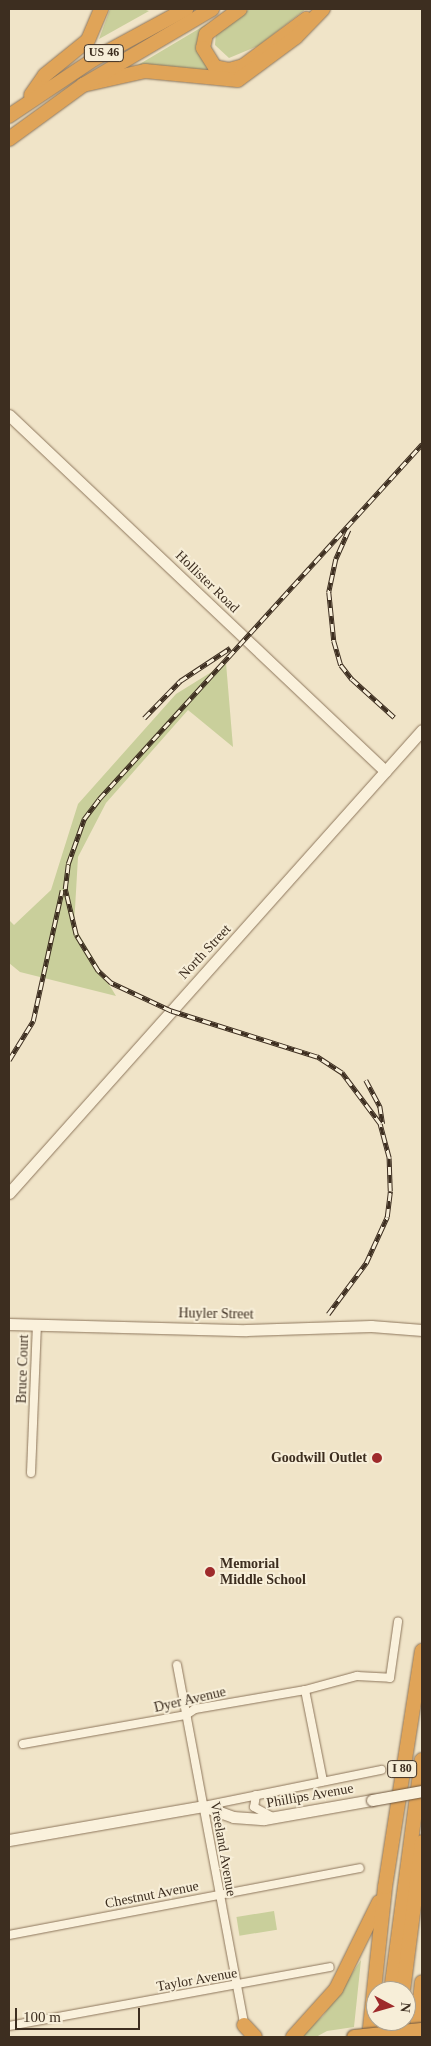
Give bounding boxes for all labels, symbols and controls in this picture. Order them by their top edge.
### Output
road number: US 46 [83,44,125,62]
street label: Hollister Road [172,547,242,617]
street label: North Street [175,921,235,983]
street label: Huyler Street [178,1305,254,1323]
street label: Bruce Court [13,1334,33,1404]
place label: Goodwill Outlet [271,1450,367,1466]
marker: Goodwill Outlet [371,1452,383,1464]
place label: Memorial Middle School [220,1556,306,1588]
marker: Memorial Middle School [204,1566,216,1578]
street label: Dyer Avenue [152,1683,228,1717]
road number: I 80 [387,1760,417,1778]
street label: Phillips Avenue [265,1780,355,1812]
street label: Vreeland Avenue [206,1800,240,1898]
street label: Chestnut Avenue [103,1878,201,1912]
street label: Taylor Avenue [155,1965,239,1995]
north arrow [366,1981,416,2031]
scale bar [18,1998,142,2030]
text: N [397,2002,413,2013]
text: 100 m [23,2009,61,2025]

